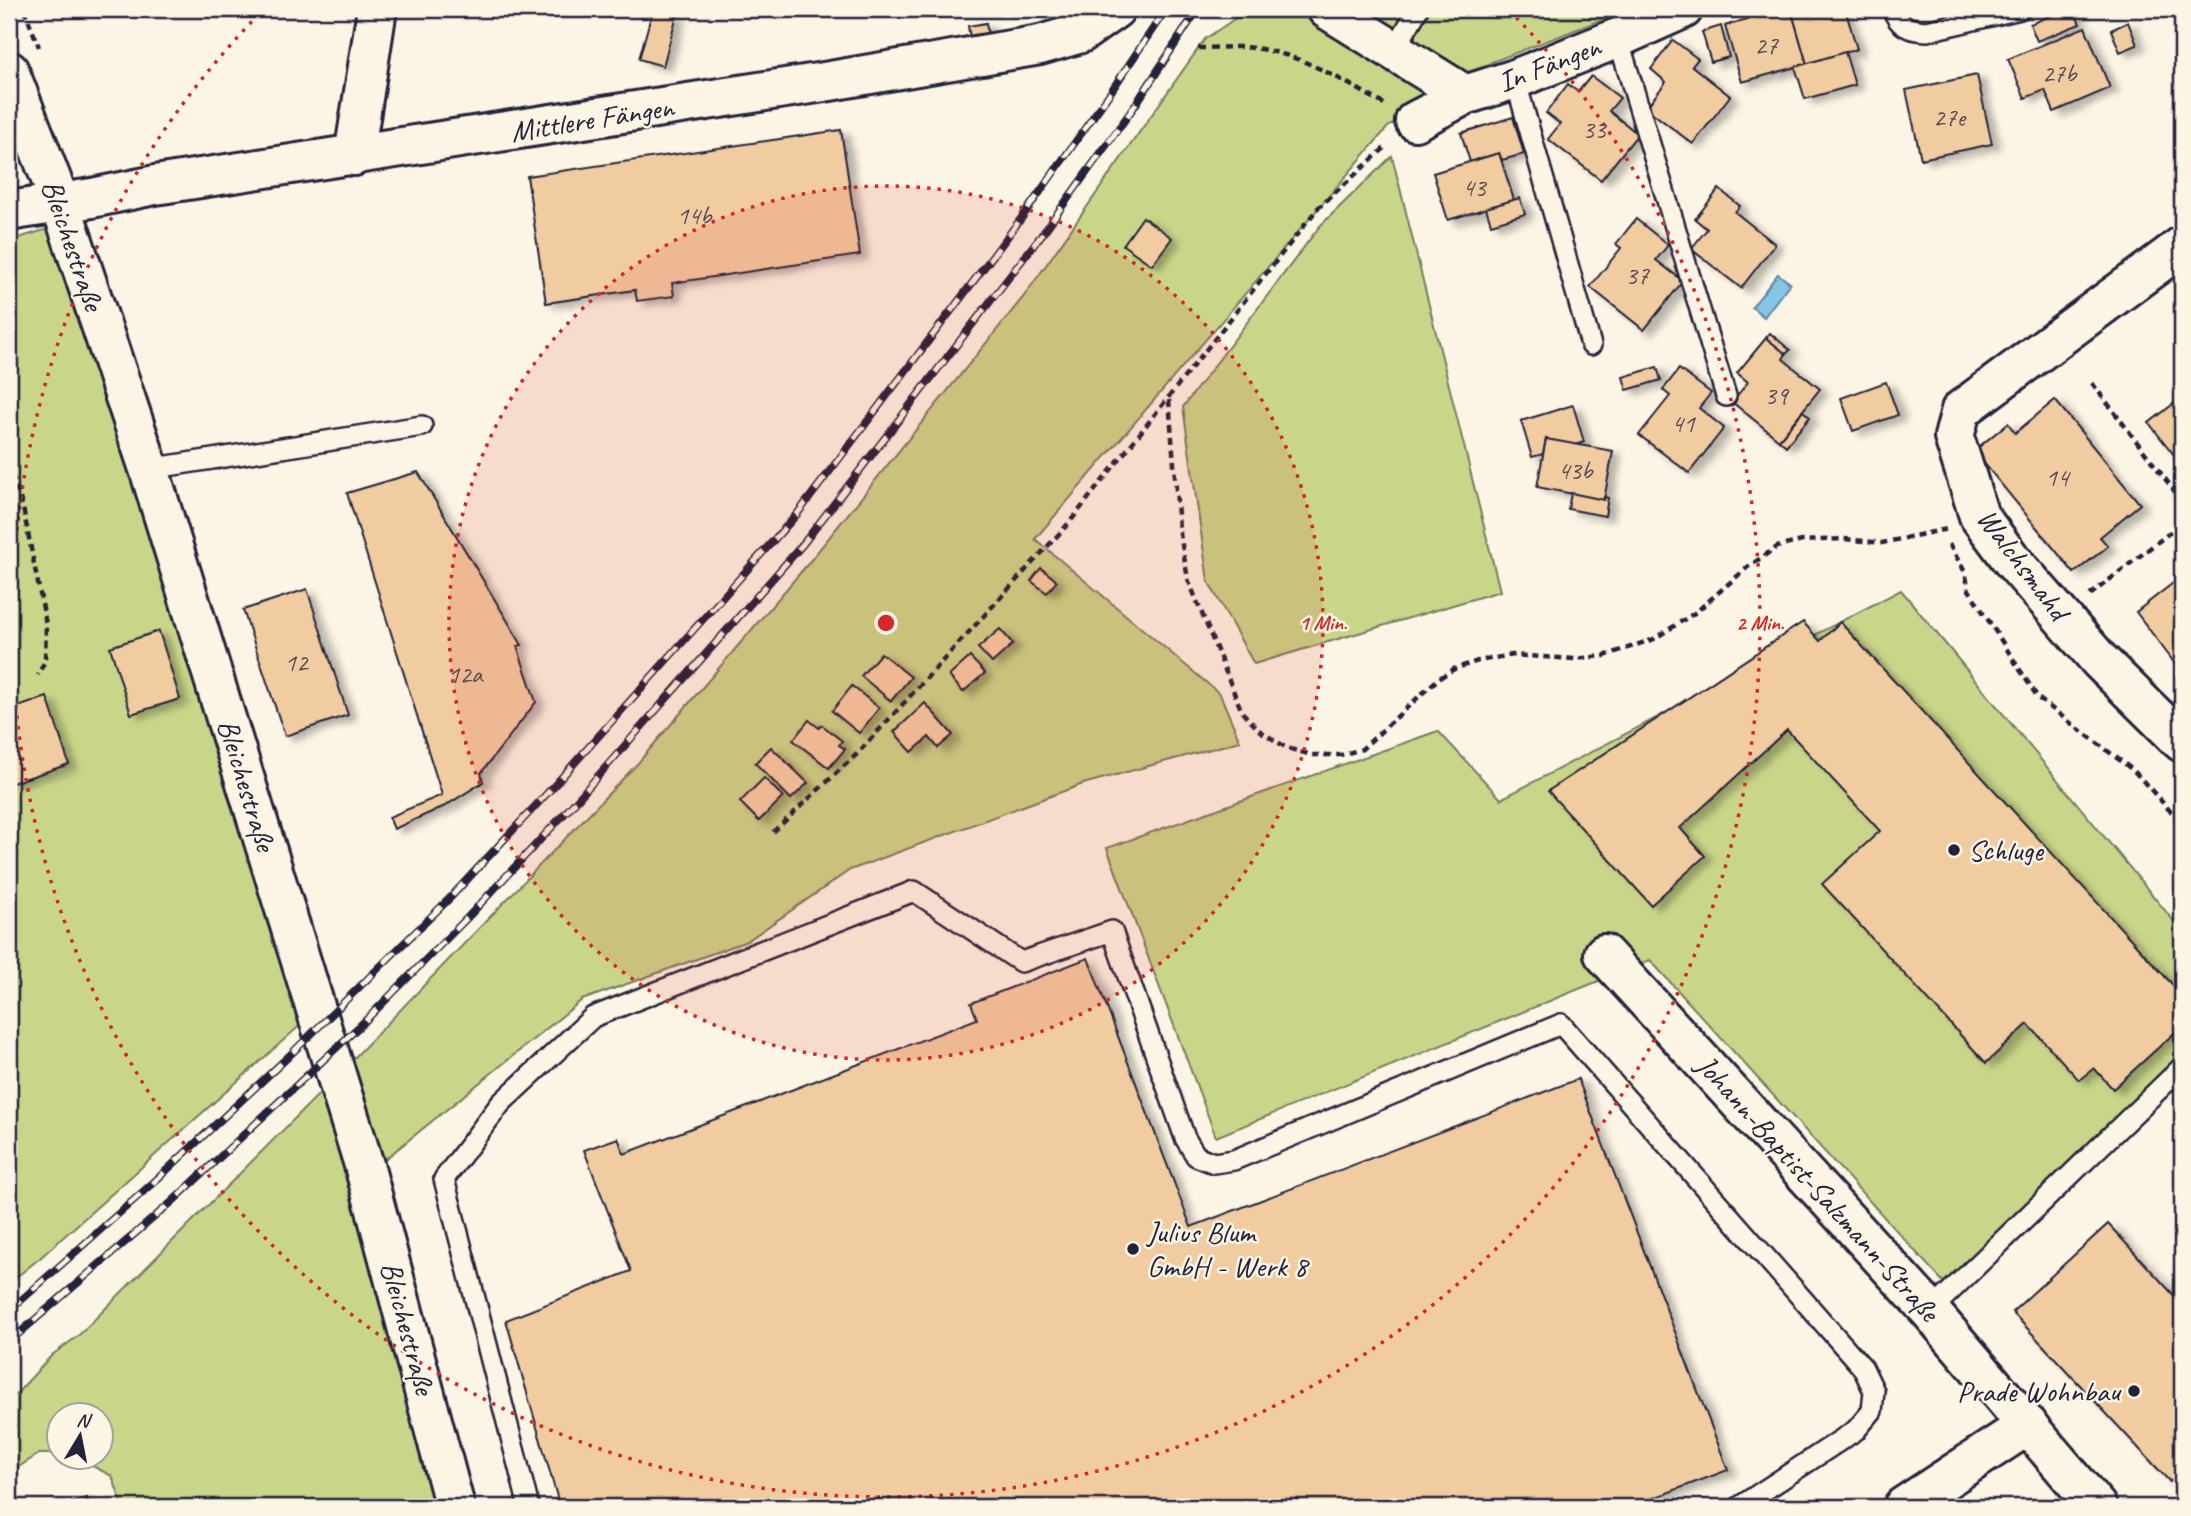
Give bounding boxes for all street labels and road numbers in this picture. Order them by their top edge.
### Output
street label: In Fängen [1492,27,1607,101]
street label: Mittlere Fängen [508,87,678,151]
street label: Bleichestraße [33,175,114,318]
street label: Walchsmahd [1969,501,2080,631]
street label: Bleichestraße [209,714,286,858]
street label: Johann-Baptist-Salzmann-Straße [1687,1045,1949,1331]
street label: Bleichestraße [372,1257,445,1401]

